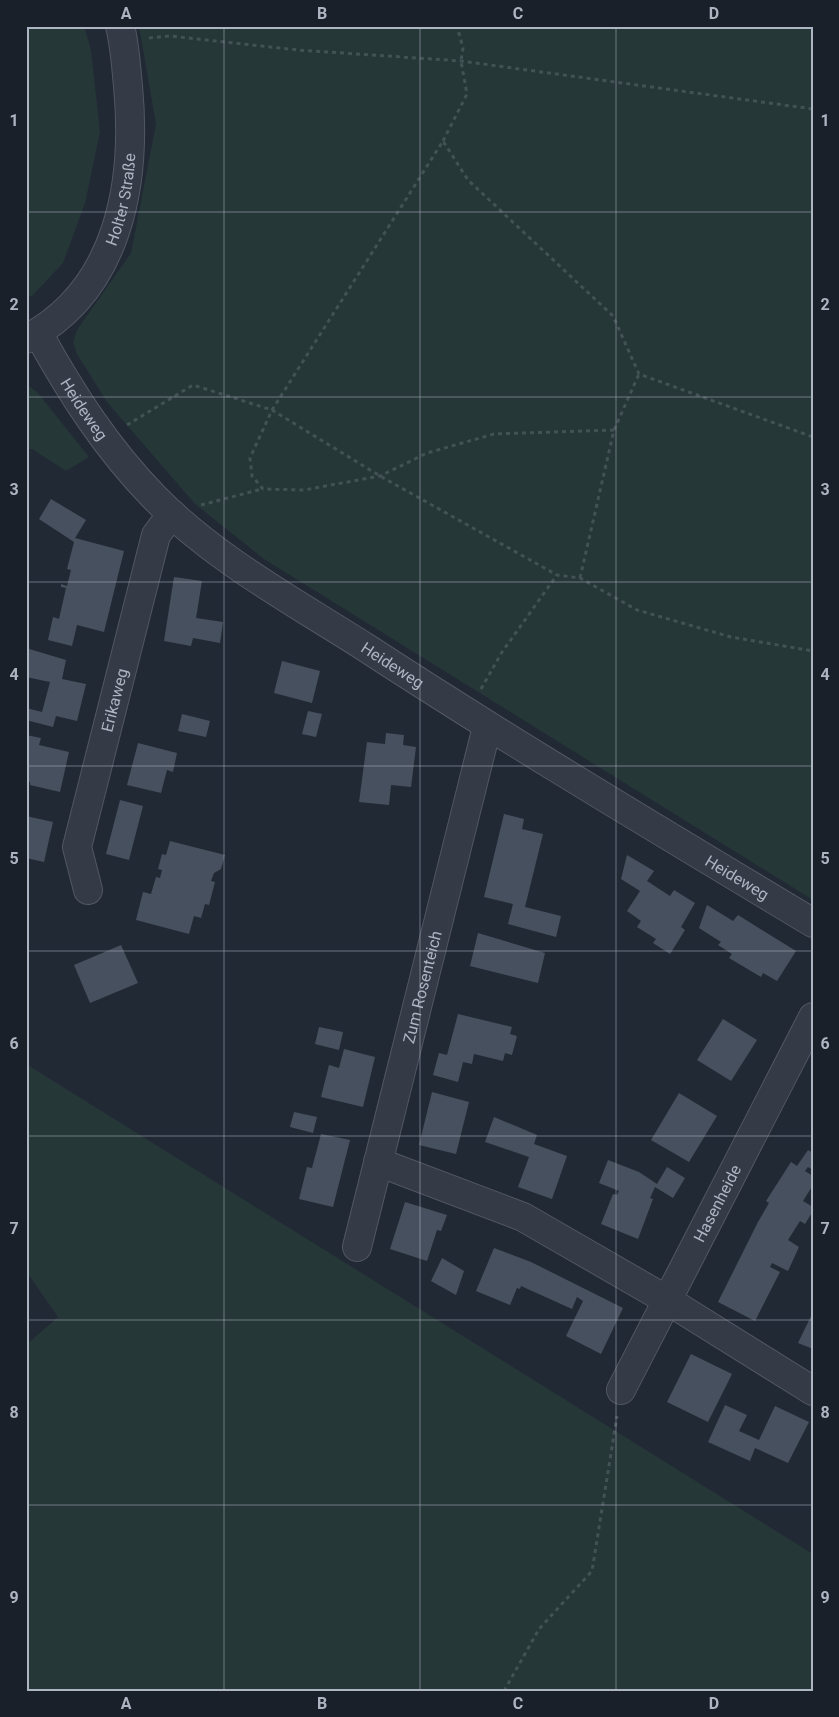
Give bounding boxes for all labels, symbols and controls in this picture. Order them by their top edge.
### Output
text: A [121,4,132,23]
text: B [317,4,327,23]
text: C [513,4,523,23]
text: D [709,4,719,23]
text: 1 [9,111,19,130]
text: 1 [820,111,830,130]
street label: Holter Straße [102,153,139,248]
text: 2 [9,295,19,314]
text: 2 [820,295,830,314]
street label: Heideweg [56,375,111,444]
text: 3 [9,480,19,499]
text: 3 [820,480,830,499]
street label: Heideweg [358,638,427,693]
text: 4 [9,665,19,684]
text: 4 [820,665,830,684]
street label: Erikaweg [98,666,132,734]
text: 5 [9,849,19,868]
text: 5 [820,849,830,868]
street label: Heideweg [702,851,772,904]
street label: Zum Rosenteich [399,929,446,1046]
text: 6 [9,1034,19,1053]
text: 6 [820,1034,830,1053]
street label: Hasenheide [690,1162,745,1245]
text: 7 [9,1219,19,1238]
text: 7 [820,1219,830,1238]
text: 8 [9,1403,19,1422]
text: 8 [820,1403,830,1422]
text: 9 [9,1588,19,1607]
text: 9 [820,1588,830,1607]
text: A [121,1694,132,1713]
text: B [317,1694,327,1713]
text: C [513,1694,523,1713]
text: D [709,1694,719,1713]

